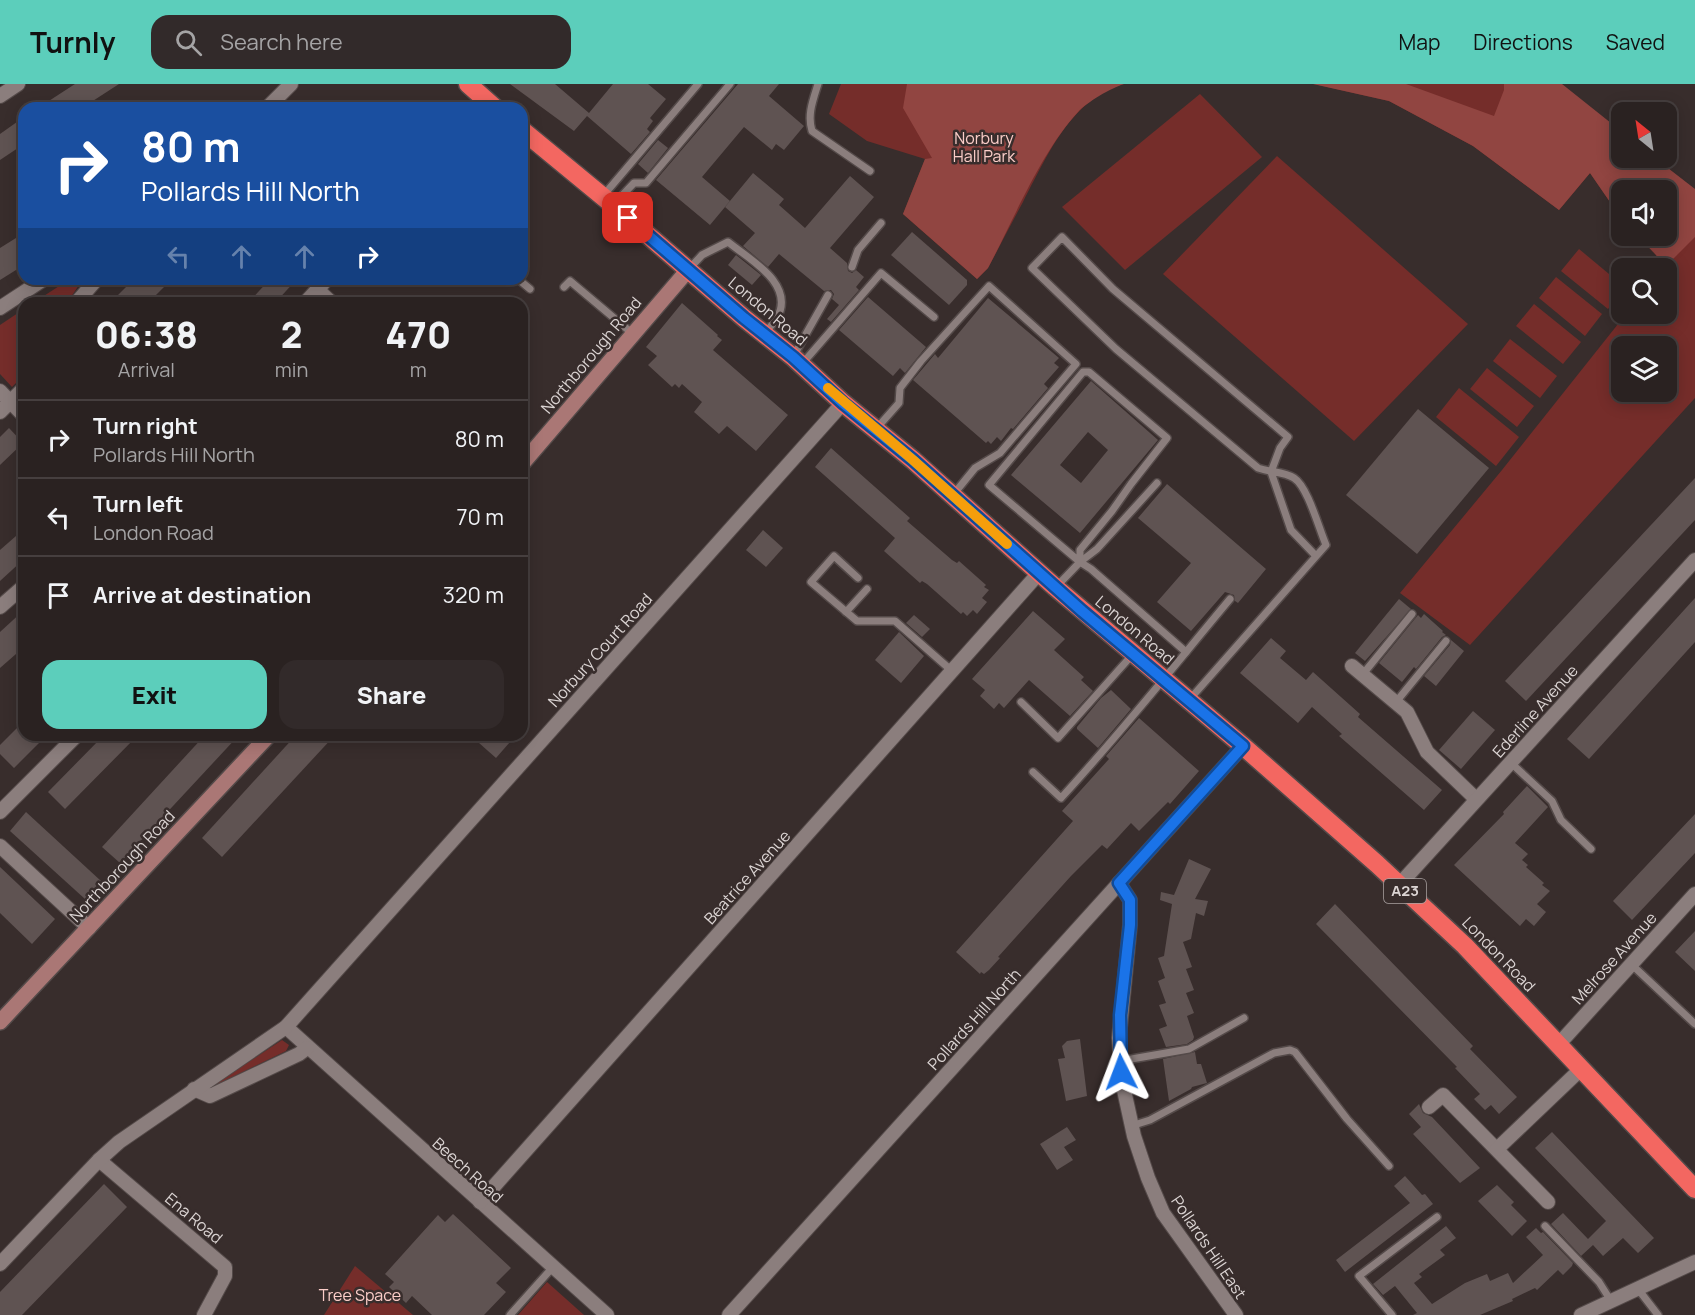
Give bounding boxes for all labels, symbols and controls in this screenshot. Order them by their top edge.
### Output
search box [151,15,571,69]
text: Turnly [30,23,115,61]
icon: search [172,26,205,59]
text: Search here [220,27,343,57]
text: Map [1399,28,1440,56]
text: Directions [1473,28,1573,56]
text: Saved [1606,28,1665,56]
north arrow [1611,102,1677,168]
map controls [1611,102,1677,402]
text: 80 m [141,117,241,175]
icon: right [42,126,120,204]
park label: Norbury Hall Park [953,127,1016,167]
text: Pollards Hill North [141,172,360,209]
button: sound [1611,180,1677,246]
pin [602,192,653,243]
icon: arrive [611,201,644,234]
icon: left [162,240,195,273]
icon: ahead [225,240,258,273]
icon: ahead [288,240,321,273]
icon: right [351,240,384,273]
button: search [1611,258,1677,324]
street label: London Road [724,272,812,350]
street label: Northborough Road [536,292,646,418]
text: 06:38 [95,310,198,359]
text: 2 [281,310,302,359]
text: 470 [385,310,451,359]
button: layers [1611,336,1677,402]
text: Arrival [118,356,175,383]
text: min [275,356,308,383]
text: m [410,356,427,383]
text: Turn right [93,411,198,441]
icon: right [42,423,75,456]
text: 80 m [455,424,504,454]
text: Pollards Hill North [93,441,255,468]
text: Turn left [93,489,183,519]
icon: left [42,501,75,534]
text: 70 m [456,502,504,532]
text: London Road [93,519,214,546]
icon: arrive [42,579,75,612]
text: Arrive at destination [93,580,311,610]
text: 320 m [443,580,504,610]
street label: Norbury Court Road [543,588,657,712]
street label: London Road [1091,591,1179,669]
button: Exit [42,660,267,729]
button: Share [279,660,504,729]
street label: Ederline Avenue [1487,660,1583,762]
street label: Northborough Road [64,805,180,927]
street label: Beatrice Avenue [699,825,795,929]
road number: A23 [1384,879,1426,903]
street label: Melrose Avenue [1567,907,1661,1009]
street label: London Road [1458,912,1540,996]
street label: Pollards Hill North [922,963,1026,1075]
position arrow [1089,1040,1153,1104]
street label: Beech Road [428,1132,508,1208]
street label: Ena Road [161,1188,227,1248]
street label: Pollards Hill East [1166,1191,1252,1303]
park label: Tree Space [319,1284,401,1306]

